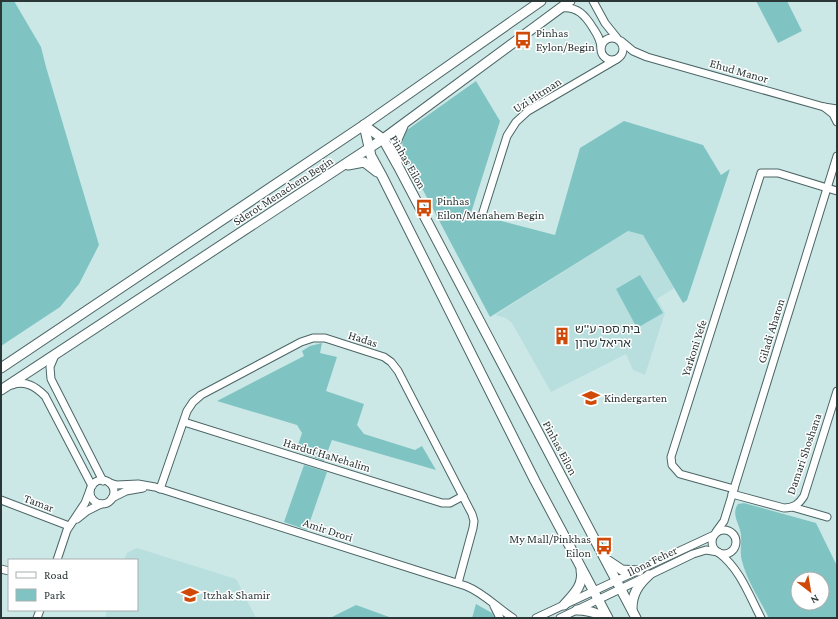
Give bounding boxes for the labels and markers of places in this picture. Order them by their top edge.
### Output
place label: Pinhas Eylon/Begin [536,26,595,54]
bus stop icon: Pinhas Eylon/Begin [513,30,533,50]
place label: Pinhas Eilon/Menahem Begin [437,194,545,222]
bus stop icon: Pinhas Eilon/Menahem Begin [414,198,434,218]
place label: בית ספר ע''ש אריאל שרון [575,322,640,350]
building icon: בית ספר ע''ש אריאל שרון [552,326,572,346]
school or university icon: Kindergarten [581,388,601,408]
place label: Kindergarten [604,391,668,405]
place label: My Mall/Pinkhas Eilon [509,532,592,560]
bus stop icon: My Mall/Pinkhas Eilon [594,536,614,556]
school or university icon: Itzhak Shamir [180,585,200,605]
place label: Itzhak Shamir [203,588,271,602]

